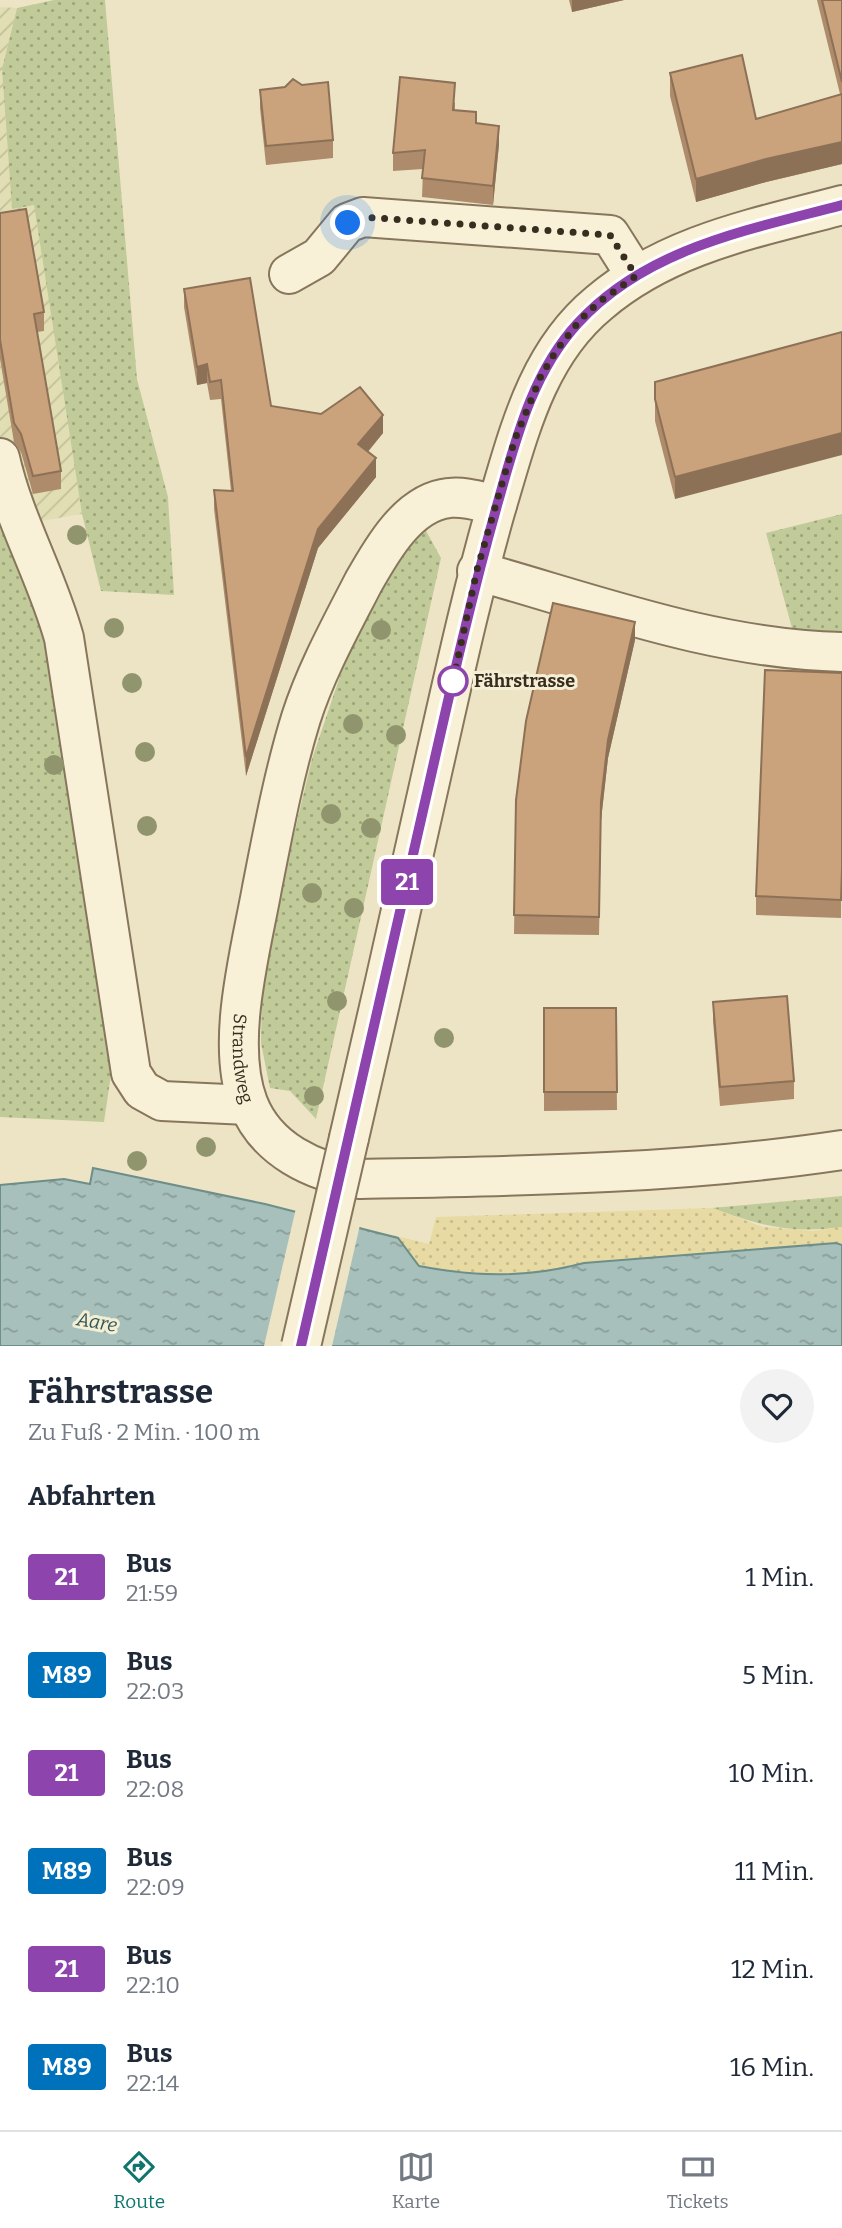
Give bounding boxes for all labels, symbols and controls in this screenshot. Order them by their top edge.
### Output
your location [330,205,365,240]
marker: Fährstrasse [438,666,468,696]
place label: Fährstrasse [474,670,575,692]
line badge: 21 [376,859,438,905]
text: 21 [395,868,419,896]
street label: Strandweg [228,1013,258,1106]
water label: Aare [74,1307,119,1337]
button: heart [740,1369,814,1443]
text: Fährstrasse [28,1372,213,1412]
text: Zu Fuß · 2 Min. · 100 m [28,1418,260,1446]
text: Abfahrten [28,1481,155,1512]
text: Bus [126,1548,172,1579]
text: 1 Min. [745,1562,814,1593]
text: 21 [55,1563,78,1591]
text: 21:59 [126,1579,178,1607]
text: Bus [127,1646,172,1677]
text: 5 Min. [742,1660,814,1691]
text: M89 [42,1661,92,1689]
text: 22:03 [127,1677,184,1705]
text: Bus [126,1744,172,1775]
text: 10 Min. [729,1758,814,1789]
text: 21 [55,1759,78,1787]
text: 22:08 [126,1775,184,1803]
text: Bus [127,1842,172,1873]
text: 11 Min. [735,1856,814,1887]
text: M89 [42,1857,92,1885]
text: 22:09 [127,1873,185,1901]
text: Bus [126,1940,172,1971]
text: 12 Min. [731,1954,814,1985]
text: 21 [55,1955,78,1983]
text: 22:10 [126,1971,180,1999]
text: Bus [127,2038,172,2069]
text: 16 Min. [730,2052,814,2083]
text: M89 [42,2053,92,2081]
text: 22:14 [127,2069,179,2097]
tab: Route [113,2148,165,2213]
tab: Karte [392,2148,440,2213]
tab: Tickets [667,2148,729,2213]

